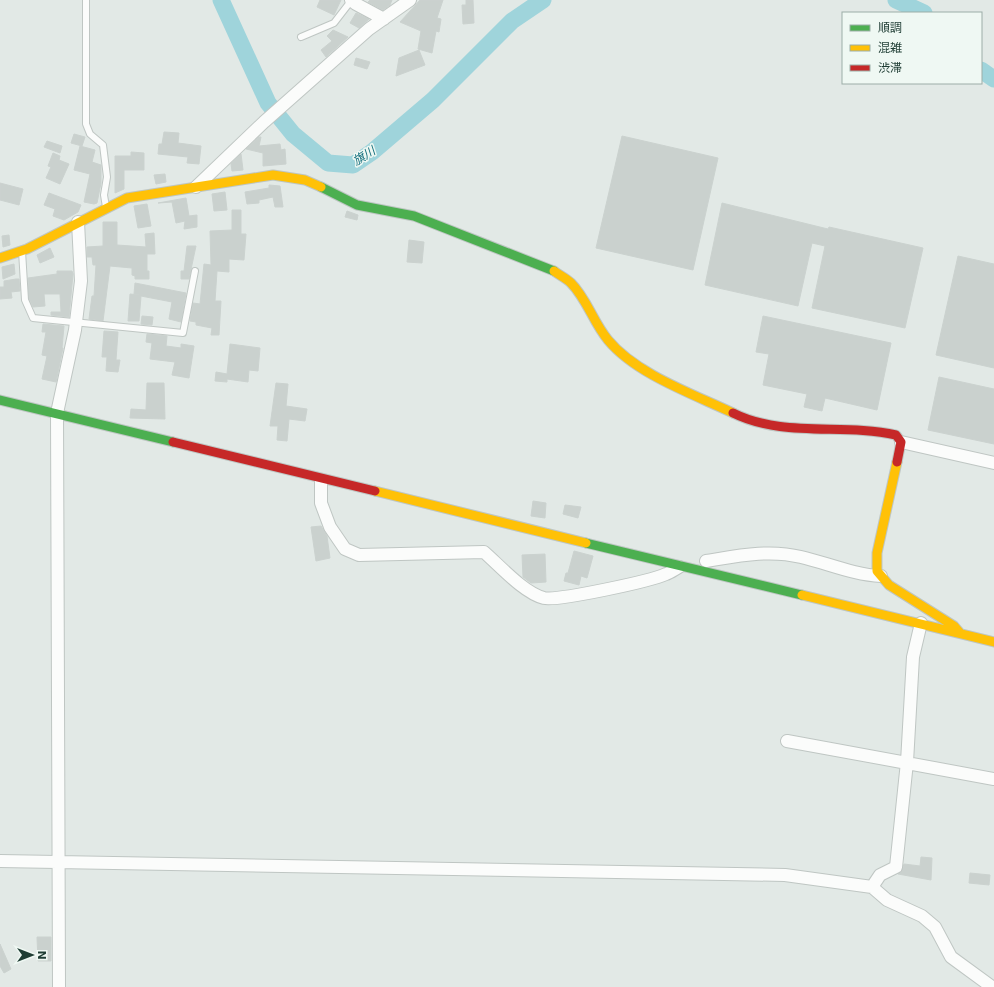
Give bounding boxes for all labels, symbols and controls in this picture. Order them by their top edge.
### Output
legend [842,12,982,84]
text: 順調 [878,21,902,35]
text: 混雑 [878,41,902,55]
text: 渋滞 [878,61,902,75]
water label: 旗川 [350,143,380,168]
north arrow [12,935,52,975]
text: N [35,950,48,960]

